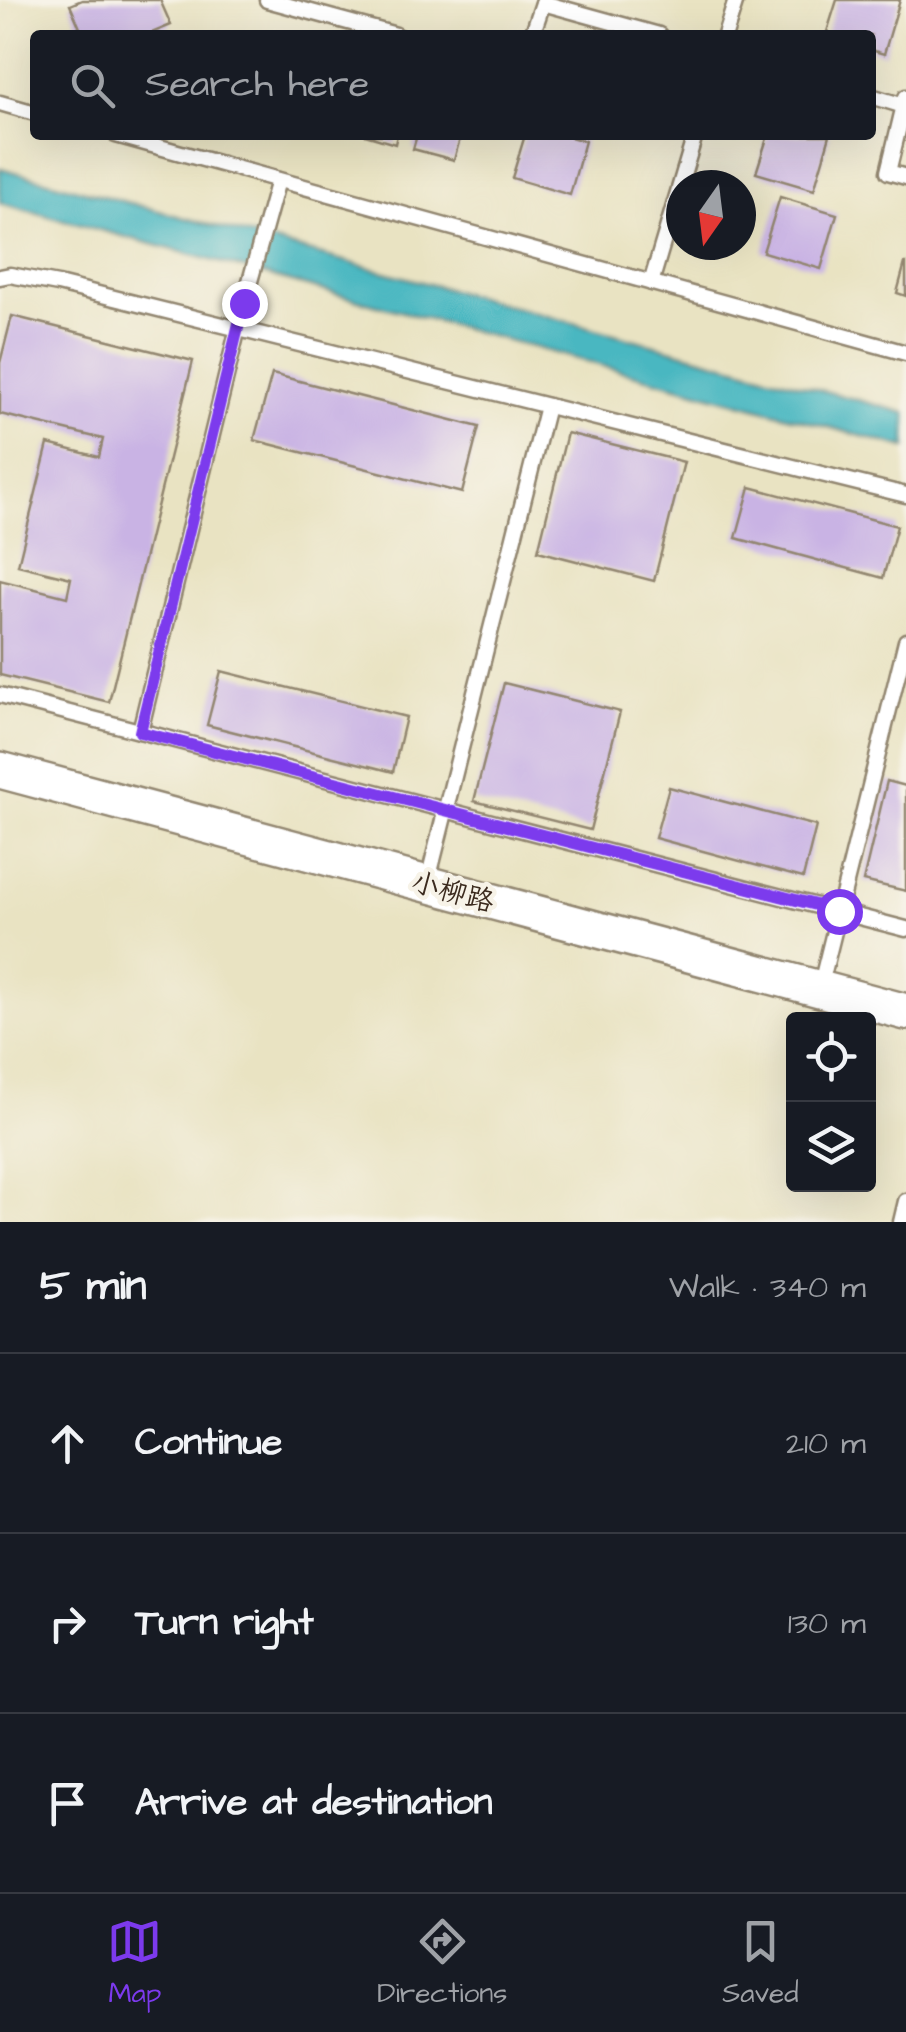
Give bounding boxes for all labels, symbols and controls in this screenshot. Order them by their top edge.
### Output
search box [30,30,876,140]
icon: search [65,58,120,113]
text: Search here [145,59,369,111]
north arrow [666,170,756,260]
route end [222,281,268,327]
street label: 小柳路 [407,863,498,922]
route start [817,889,863,935]
map controls [786,1012,876,1192]
button: locate [786,1012,876,1102]
button: layers [786,1102,876,1192]
text: 5 min [40,1258,147,1316]
text: Walk · 340 m [669,1265,866,1310]
icon: ahead [40,1416,95,1471]
text: Continue [135,1417,282,1469]
text: 210 m [786,1421,866,1466]
icon: right [40,1596,95,1651]
text: Turn right [135,1597,314,1649]
text: 130 m [788,1601,866,1646]
icon: arrive [40,1776,95,1831]
text: Arrive at destination [135,1777,492,1829]
tab: Map [107,1914,162,2013]
tab: Directions [377,1914,507,2013]
tab: Saved [722,1914,799,2013]

